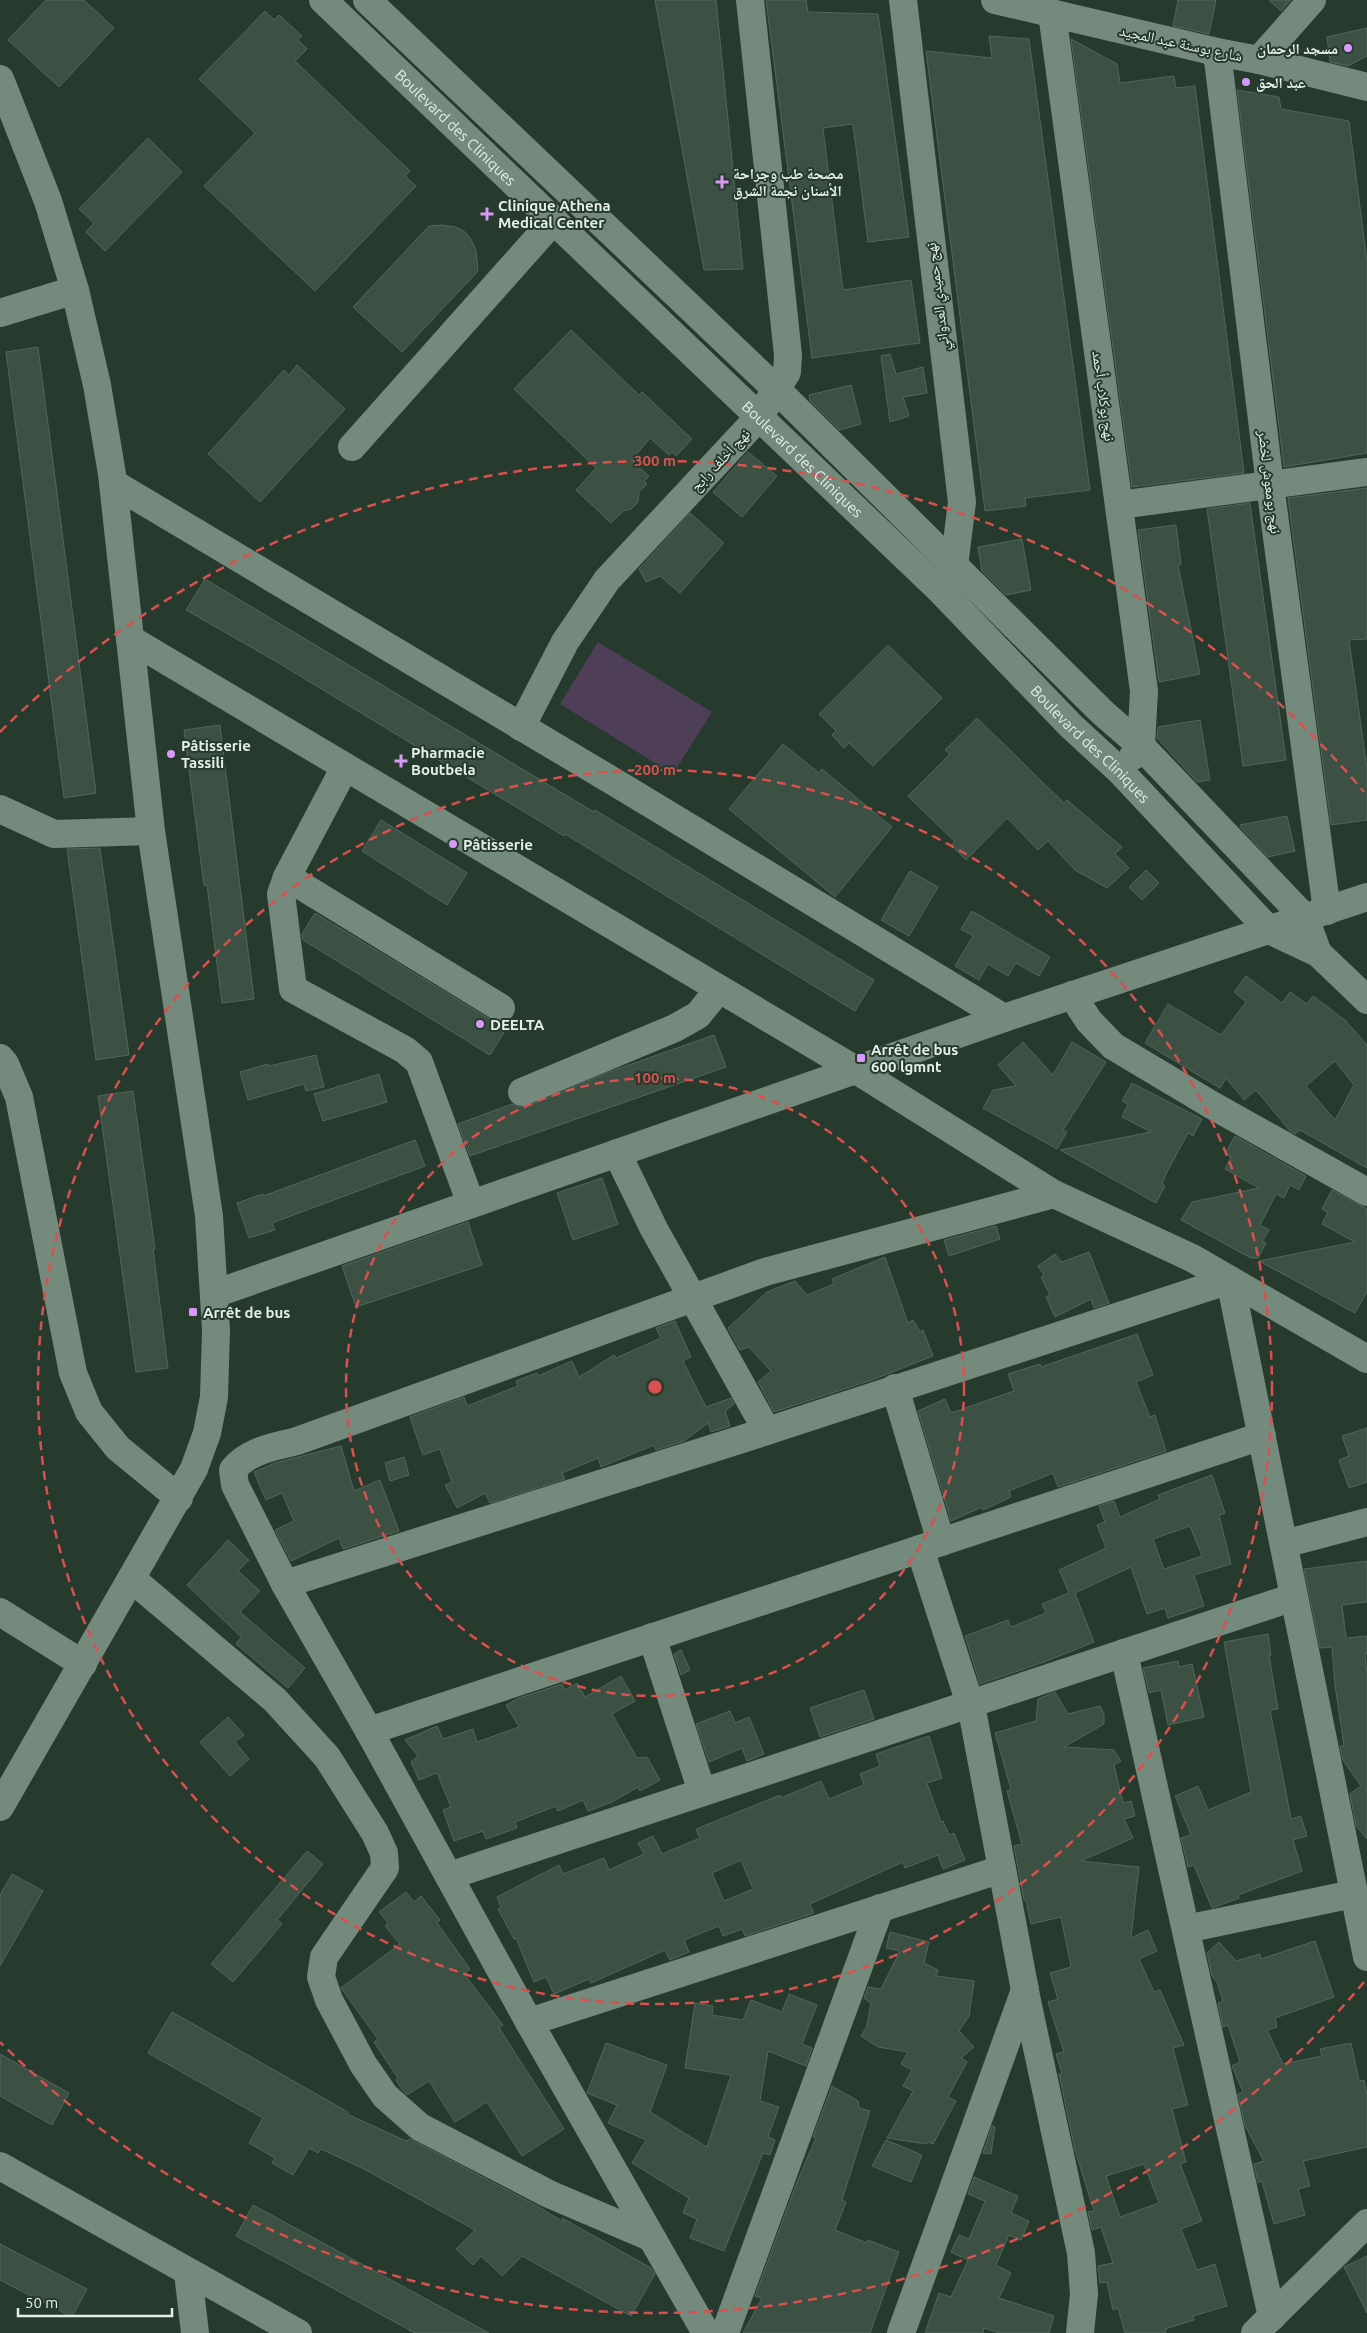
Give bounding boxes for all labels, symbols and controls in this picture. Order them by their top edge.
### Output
street label: شارع بوسنة عبد المجيد [1117,22,1244,66]
place label: مسجد الرحمان [1257,40,1338,58]
marker: مسجد الرحمان [1342,42,1354,54]
street label: Boulevard des Cliniques [392,66,520,189]
place label: عبد الحق [1256,74,1306,92]
marker: عبد الحق [1240,76,1252,88]
place label: مصحة طب وجراحة الأسنان نجمة الشرق [733,165,844,200]
marker: مصحة طب وجراحة الأسنان نجمة الشرق [715,175,729,189]
place label: Clinique Athena Medical Center [498,197,611,231]
marker: Clinique Athena Medical Center [480,207,494,221]
street label: نهج حميدي العدواني [922,241,956,352]
street label: نهج بوكلاب أحمد [1087,350,1119,443]
street label: Boulevard des Cliniques [739,397,867,520]
street label: نهج أخلف رابح [687,425,755,496]
street label: نهج بومعوش لخضر [1253,428,1285,535]
text: 300 m [634,452,676,469]
street label: Boulevard des Cliniques [1028,681,1154,806]
place label: Pâtisserie Tassili [181,737,251,771]
place label: Pharmacie Boutbela [411,744,485,778]
marker: Pâtisserie Tassili [165,748,177,760]
marker: Pharmacie Boutbela [395,755,407,767]
text: 200 m [634,761,676,778]
place label: Pâtisserie [463,836,533,853]
marker: Pâtisserie [447,838,459,850]
place label: DEELTA [490,1016,545,1033]
marker: DEELTA [474,1018,486,1030]
place label: Arrêt de bus 600 lgmnt [871,1041,958,1075]
marker: Arrêt de bus 600 lgmnt [855,1052,867,1064]
text: 100 m [634,1069,676,1086]
place label: Arrêt de bus [203,1304,290,1321]
marker: Arrêt de bus [187,1306,199,1318]
centre of rings [646,1378,664,1396]
scale bar [18,2286,171,2318]
text: 50 m [25,2294,58,2311]

